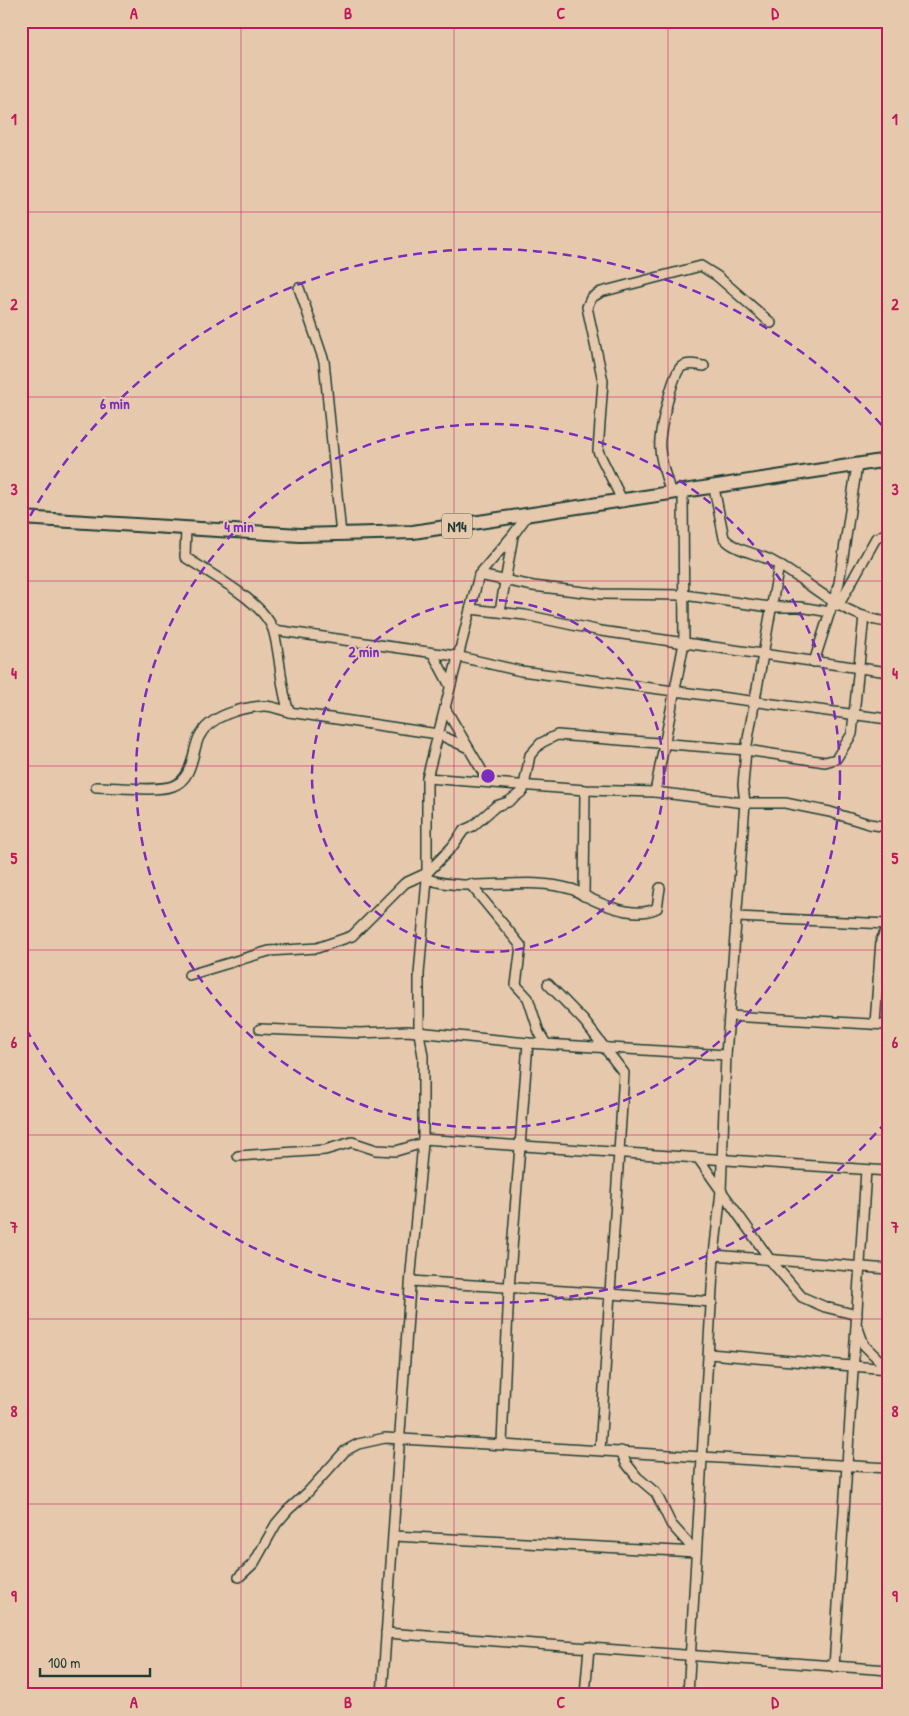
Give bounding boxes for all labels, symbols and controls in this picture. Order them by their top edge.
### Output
text: A [130,2,138,24]
text: B [344,2,352,24]
text: C [557,2,566,24]
text: D [771,2,779,24]
text: 1 [11,108,17,130]
text: 1 [892,108,898,130]
text: 2 [10,293,18,315]
text: 2 [891,293,899,315]
text: 6 min [100,393,130,414]
text: 3 [10,478,18,500]
text: 3 [891,478,899,500]
road number: N14 [442,514,472,538]
text: 4 min [224,516,254,537]
text: 2 min [349,641,380,662]
text: 4 [11,662,17,684]
text: 4 [892,662,898,684]
centre of rings [479,767,497,785]
text: 5 [11,847,18,869]
text: 5 [892,847,899,869]
text: 6 [11,1031,18,1053]
text: 6 [892,1031,899,1053]
text: 7 [9,1216,18,1238]
text: 7 [890,1216,899,1238]
text: 8 [11,1400,18,1422]
text: 8 [892,1400,899,1422]
text: 9 [11,1585,17,1607]
text: 9 [892,1585,898,1607]
scale bar [40,1646,150,1678]
text: 100 m [48,1652,81,1673]
text: A [130,1691,138,1713]
text: B [344,1691,352,1713]
text: C [557,1691,566,1713]
text: D [771,1691,779,1713]

